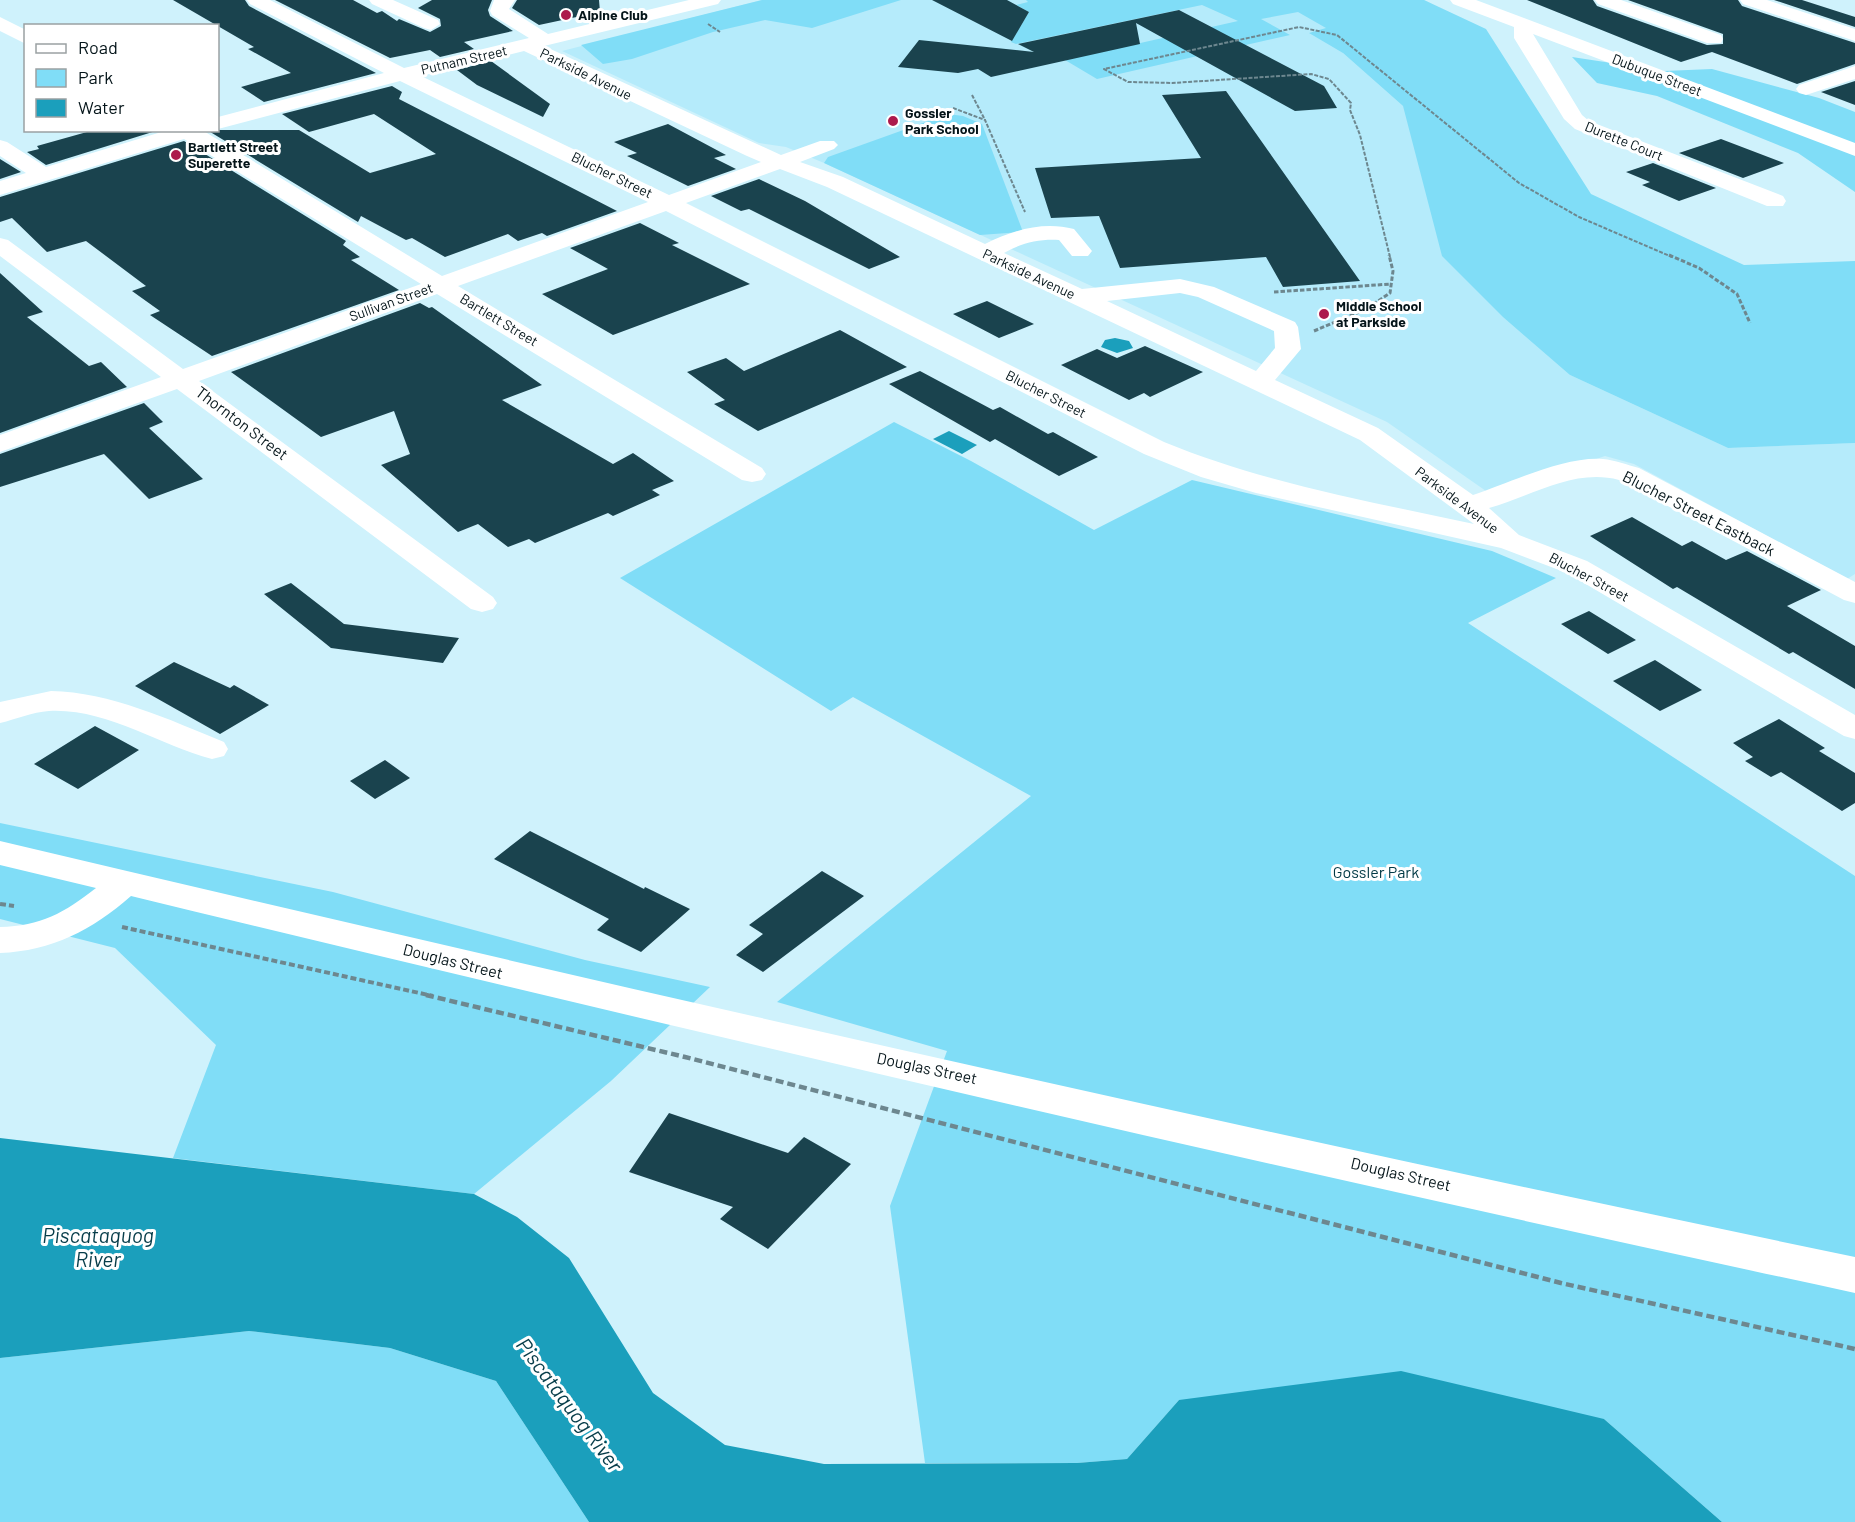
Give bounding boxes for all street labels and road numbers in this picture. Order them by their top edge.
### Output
street label: Putnam Street [419,41,509,78]
street label: Parkside Avenue [537,44,635,103]
street label: Dubuque Street [1610,50,1704,99]
street label: Durette Court [1583,117,1666,164]
street label: Blucher Street [569,148,655,201]
street label: Parkside Avenue [980,245,1078,302]
street label: Sullivan Street [347,279,435,325]
street label: Bartlett Street [457,290,541,350]
street label: Blucher Street [1003,366,1089,421]
street label: Thornton Street [192,382,292,463]
street label: Parkside Avenue [1412,463,1502,537]
street label: Blucher Street Eastback [1620,466,1778,559]
street label: Blucher Street [1546,548,1632,605]
street label: Douglas Street [401,939,505,982]
street label: Douglas Street [875,1048,979,1087]
street label: Douglas Street [1349,1153,1453,1194]

